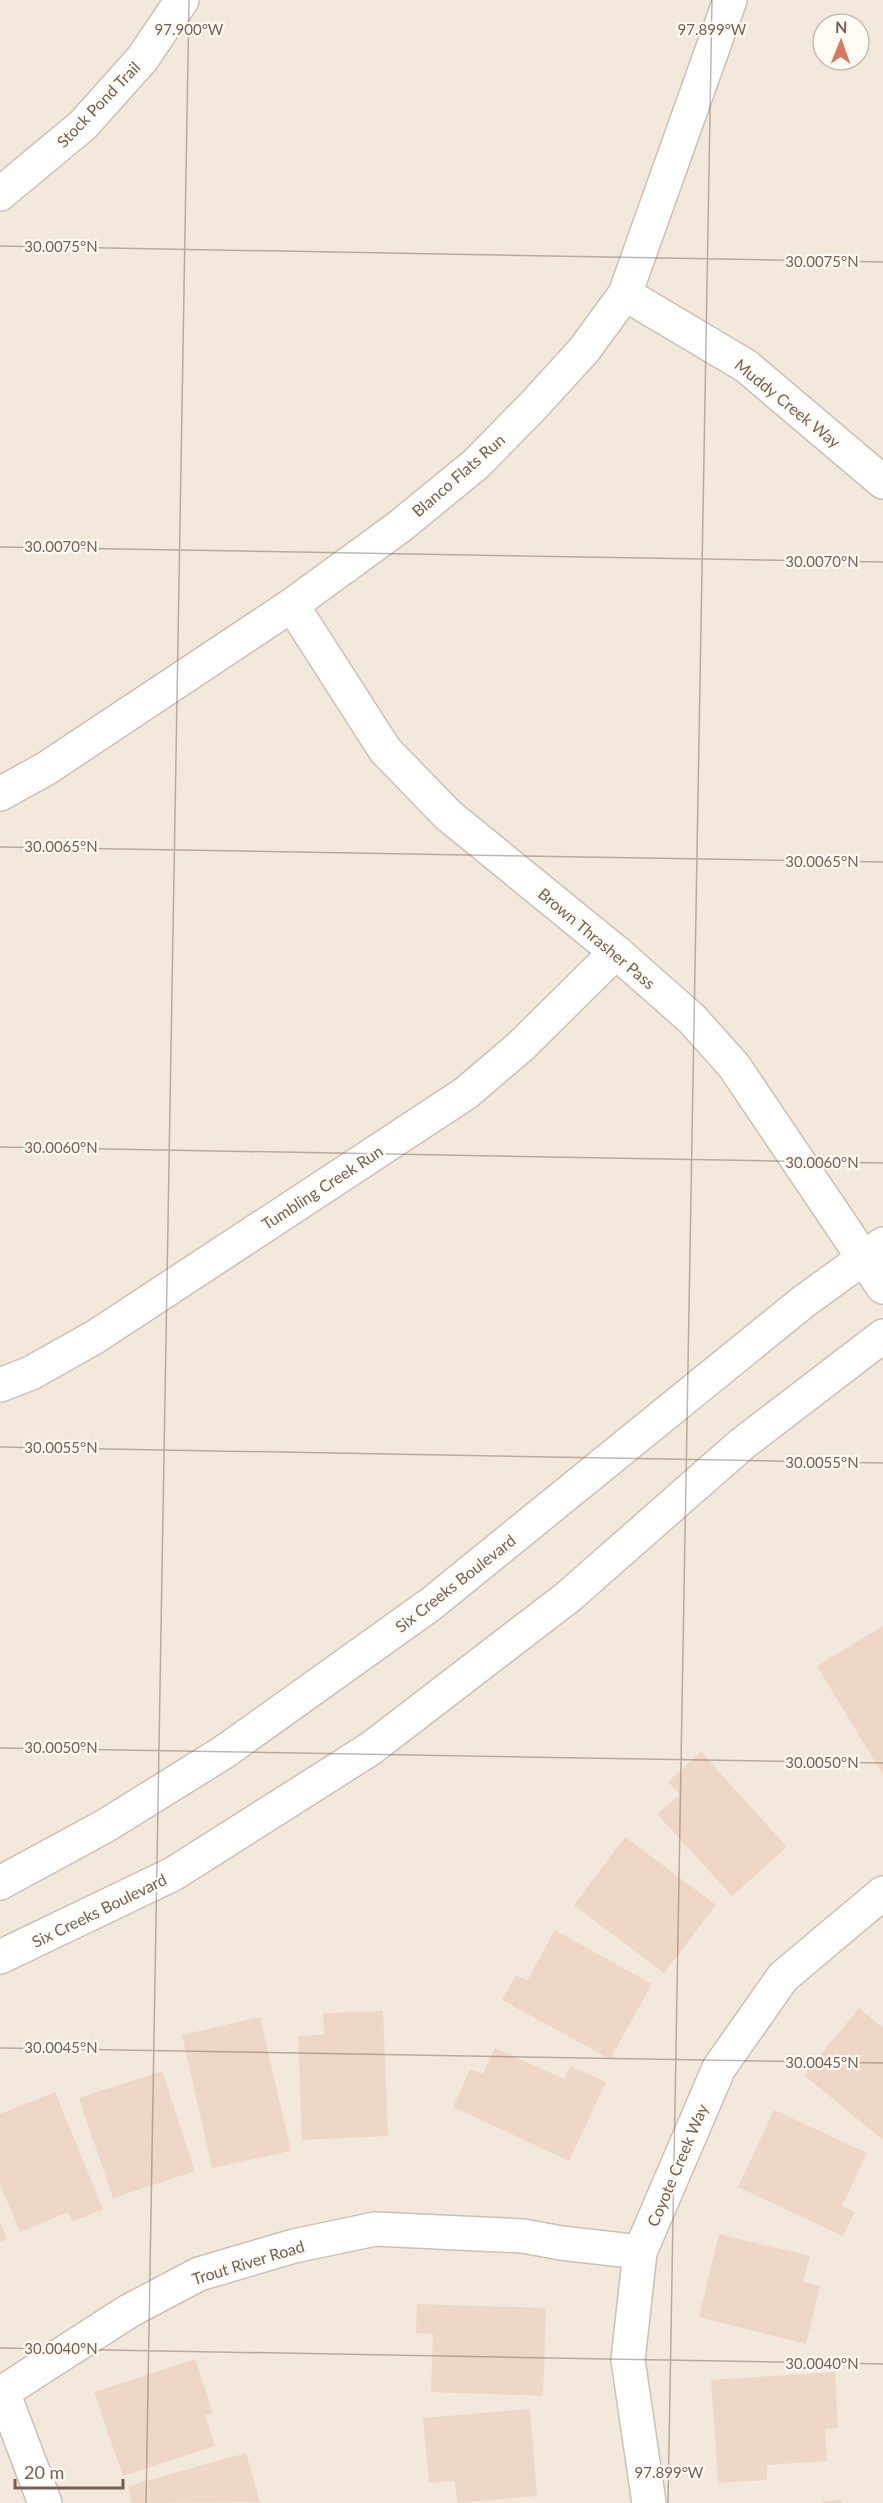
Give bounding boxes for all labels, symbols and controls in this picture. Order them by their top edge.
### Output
north arrow [811,12,871,72]
text: N [835,17,848,36]
text: 97.900°W [155,20,224,38]
text: 97.899°W [678,20,747,38]
street label: Stock Pond Trail [52,57,144,151]
text: 30.0075°N [24,237,98,255]
text: 30.0075°N [785,252,859,270]
street label: Muddy Creek Way [731,355,845,452]
street label: Blanco Flats Run [408,430,508,520]
text: 30.0070°N [24,537,98,555]
text: 30.0070°N [785,552,859,570]
text: 30.0065°N [24,837,98,855]
text: 30.0065°N [785,852,859,870]
street label: Brown Thrasher Pass [535,884,659,992]
text: 30.0060°N [24,1138,98,1156]
street label: Tumbling Creek Run [258,1141,386,1233]
text: 30.0060°N [785,1153,859,1171]
text: 30.0055°N [24,1438,98,1456]
text: 30.0055°N [785,1453,859,1471]
street label: Six Creeks Boulevard [391,1530,519,1636]
text: 30.0050°N [24,1738,98,1756]
text: 30.0050°N [785,1753,859,1771]
street label: Six Creeks Boulevard [29,1869,169,1951]
text: 30.0045°N [24,2038,98,2056]
text: 30.0045°N [785,2053,859,2071]
street label: Coyote Creek Way [643,2100,712,2229]
street label: Trout River Road [190,2236,306,2288]
text: 30.0040°N [24,2339,98,2357]
text: 30.0040°N [785,2354,859,2372]
scale bar [15,2452,123,2490]
text: 20 m [24,2461,64,2483]
text: 97.899°W [635,2463,704,2481]

